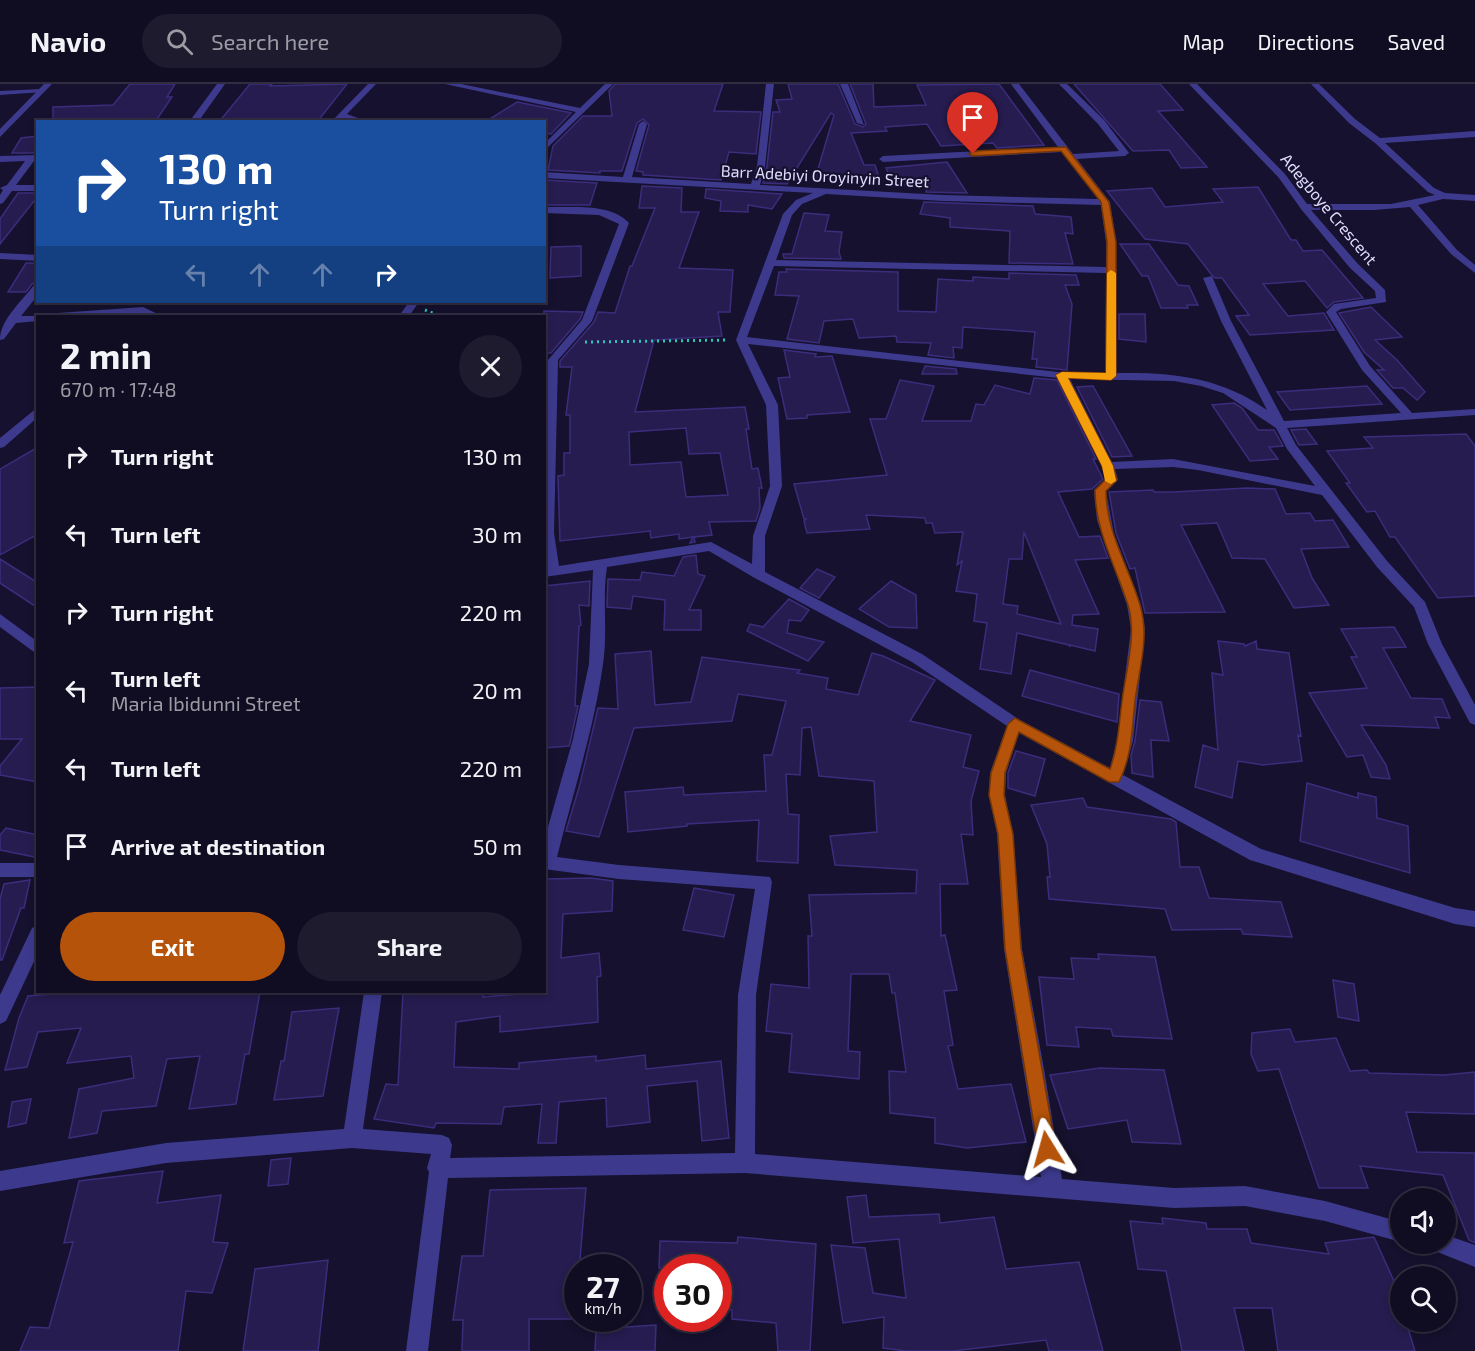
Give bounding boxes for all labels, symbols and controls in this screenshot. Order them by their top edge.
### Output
search box [142,14,562,68]
text: Navio [30,24,106,58]
icon: search [163,25,196,58]
text: Search here [211,28,329,54]
text: Map [1182,29,1225,54]
text: Directions [1258,29,1354,54]
text: Saved [1387,29,1445,54]
pin [947,92,998,154]
icon: arrive [956,101,989,134]
text: 130 m [159,142,274,192]
icon: right [60,144,138,222]
street label: Adegboye Crescent [1277,149,1381,268]
street label: Barr Adebiyi Oroyinyin Street [720,161,930,190]
text: Turn right [159,193,279,225]
icon: left [180,258,213,291]
icon: ahead [243,258,276,291]
icon: ahead [306,258,339,291]
icon: right [369,258,402,291]
text: 2 min [60,333,152,376]
button: close [459,335,522,398]
text: 670 m · 17:48 [60,377,177,401]
icon: right [60,440,93,473]
text: Turn right [111,443,213,469]
text: 130 m [464,443,522,469]
icon: left [60,518,93,551]
text: Turn left [111,521,200,547]
text: 30 m [472,521,522,547]
icon: right [60,596,93,629]
text: Turn right [111,599,213,625]
text: 220 m [460,599,522,625]
text: Turn left [111,665,200,691]
icon: left [60,674,93,707]
text: 20 m [472,677,522,703]
text: Maria Ibidunni Street [111,691,301,715]
icon: left [60,752,93,785]
text: Turn left [111,755,200,781]
text: 220 m [460,755,522,781]
icon: arrive [60,830,93,863]
text: Arrive at destination [111,833,325,859]
text: 50 m [473,833,522,859]
button: Exit [60,912,285,981]
button: Share [297,912,522,981]
position arrow [1015,1117,1079,1181]
map controls [1390,1188,1456,1332]
button: sound [1390,1188,1456,1254]
speed limit sign: 30 [654,1254,732,1332]
button: search [1390,1266,1456,1332]
text: 27 [586,1268,620,1304]
text: km/h [584,1299,622,1317]

